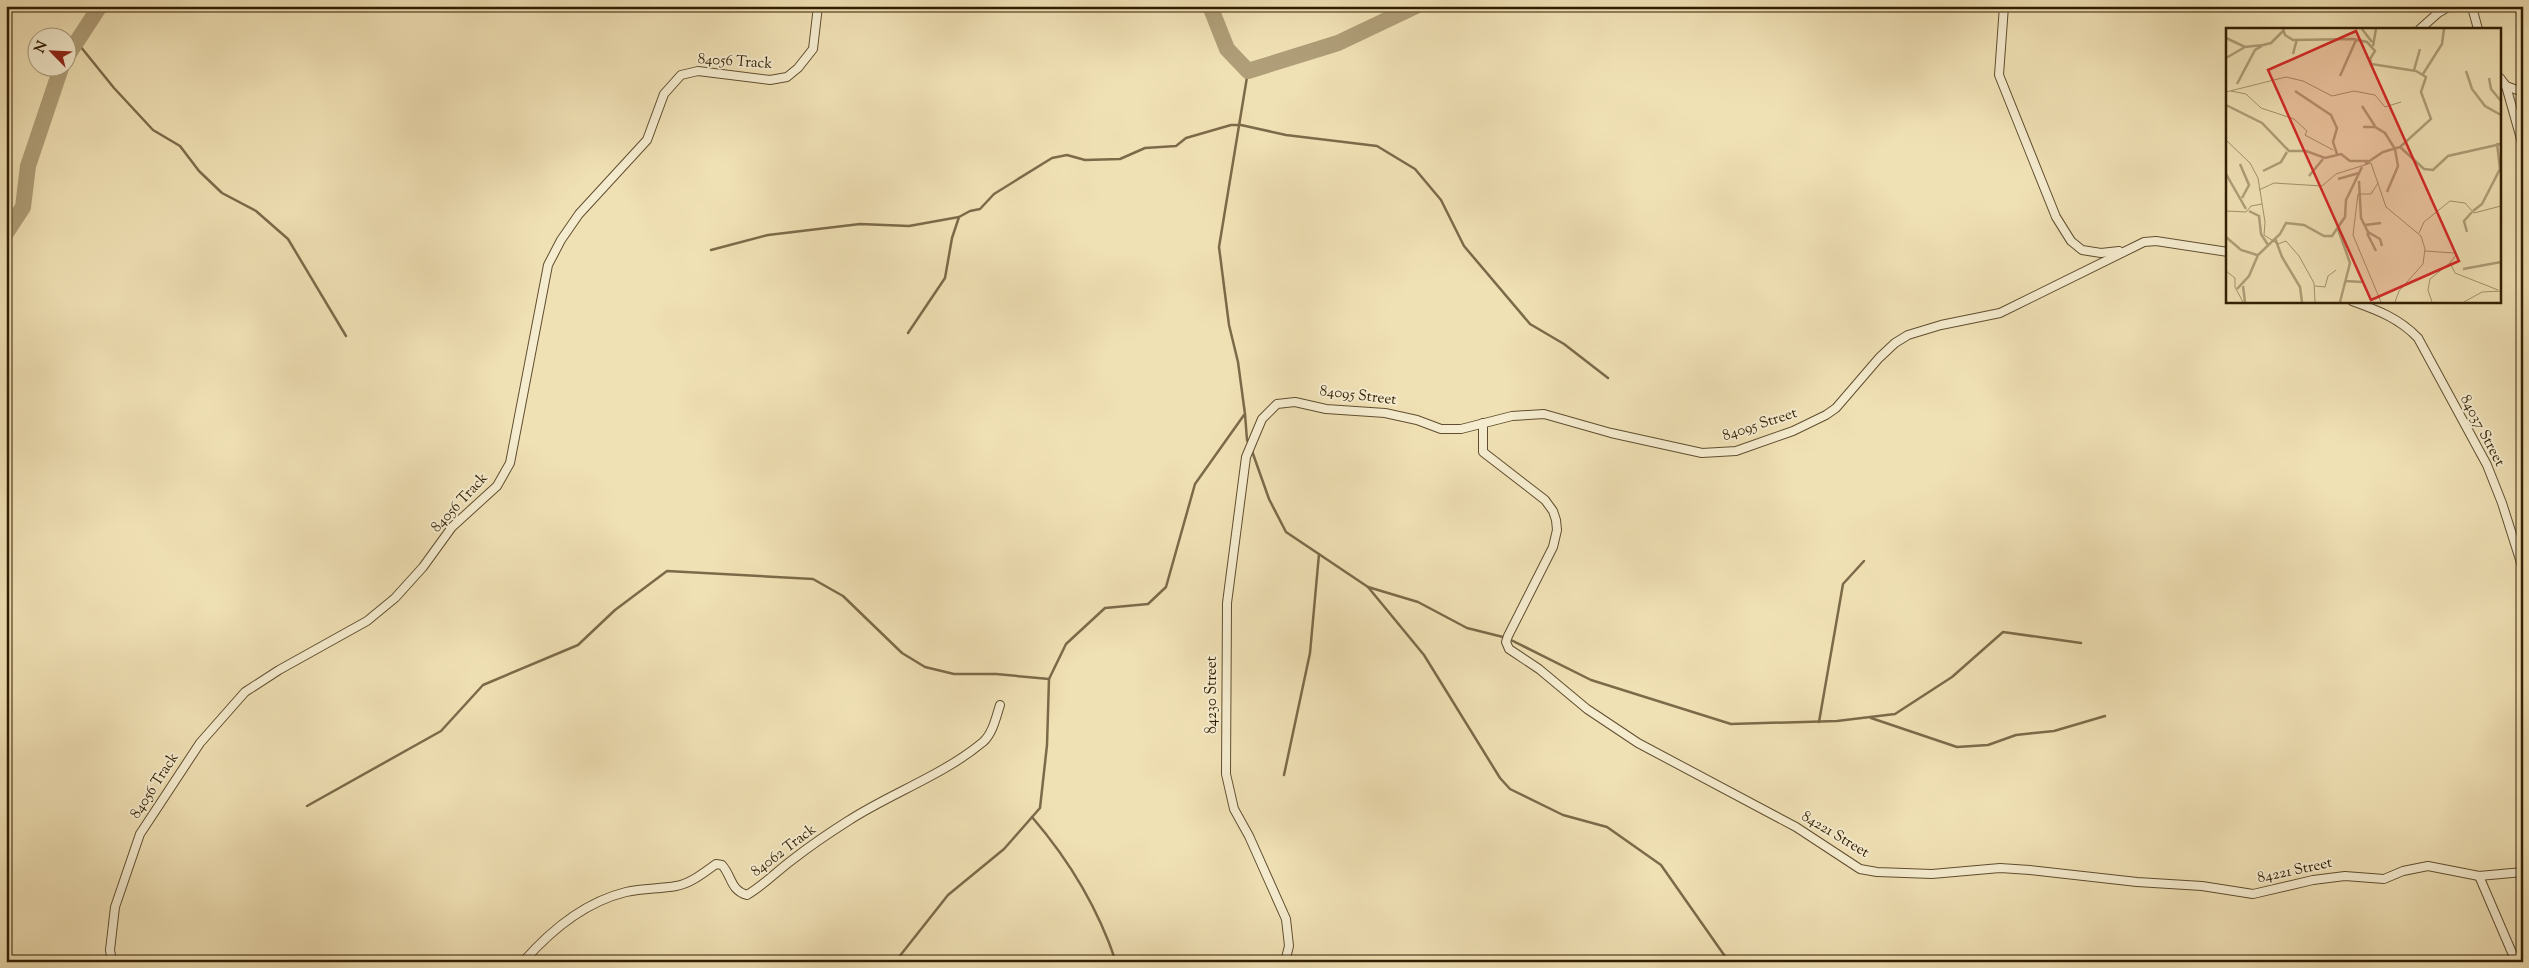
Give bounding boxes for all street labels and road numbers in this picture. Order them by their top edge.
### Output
street label: 84056 Track [697,49,773,75]
street label: 84095 Street [1318,381,1398,411]
street label: 84037 Street [2454,392,2510,470]
street label: 84095 Street [1720,403,1800,447]
street label: 84056 Track [427,468,493,538]
street label: 84230 Street [1202,656,1223,734]
street label: 84056 Track [126,749,184,823]
street label: 84221 Street [1797,806,1873,864]
street label: 84062 Track [747,820,821,882]
street label: 84221 Street [2256,853,2334,889]

